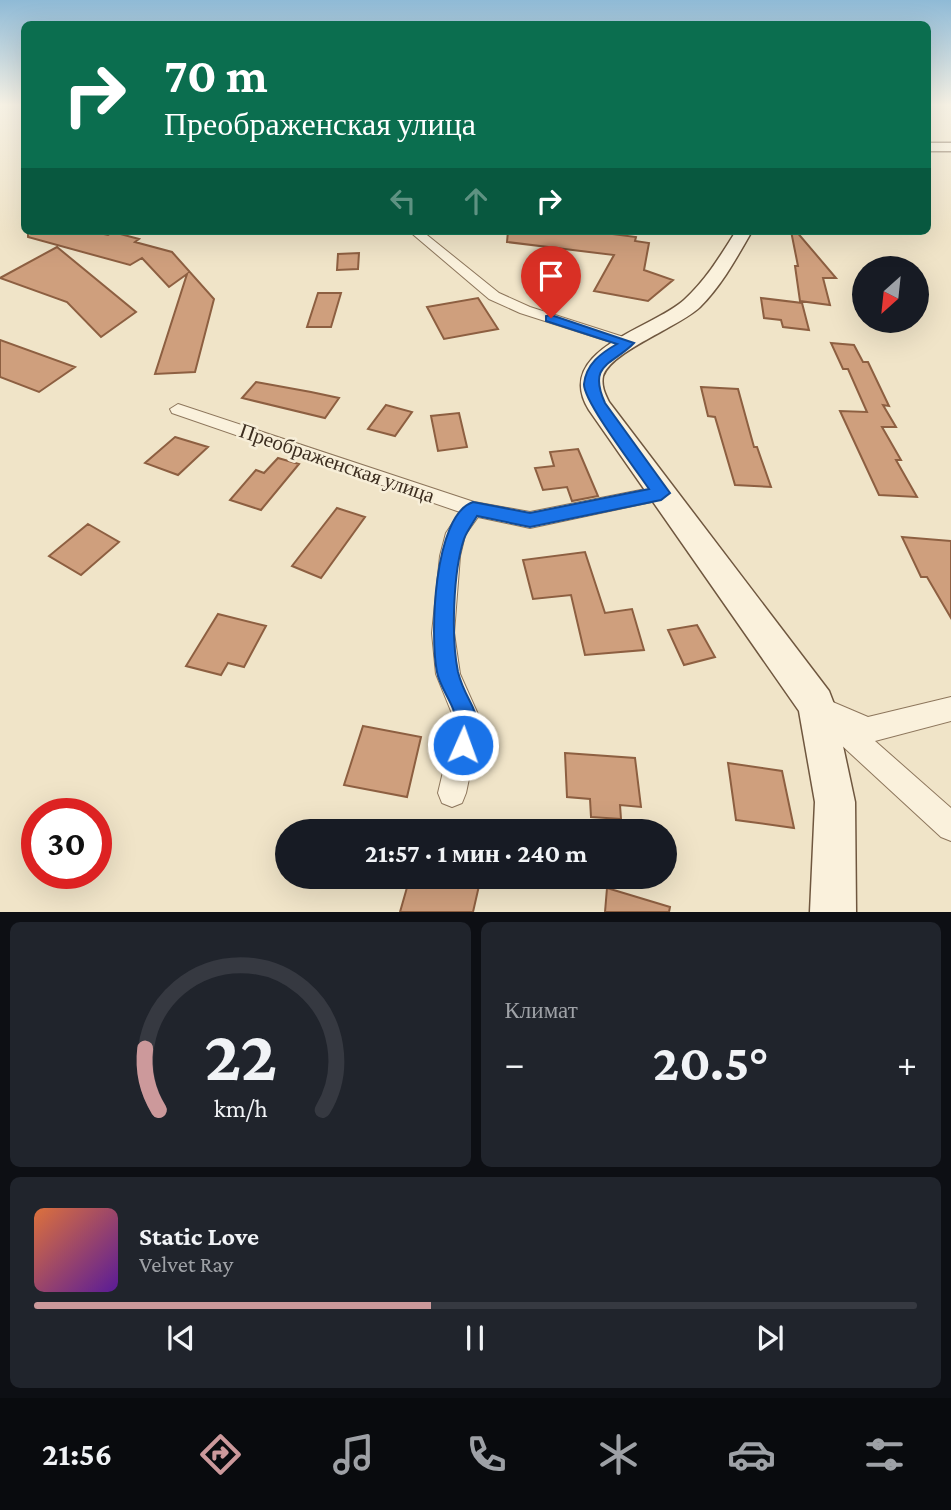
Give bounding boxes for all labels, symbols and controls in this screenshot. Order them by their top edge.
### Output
text: 70 m [164,48,268,103]
icon: right [49,49,140,140]
text: Преображенская улица [164,106,476,142]
icon: left [384,182,422,220]
icon: ahead [457,182,495,220]
icon: right [530,182,568,220]
pin [521,246,581,318]
north arrow [852,256,929,332]
map controls [852,256,929,333]
icon: arrive [532,257,570,295]
street label: Преображенская улица [236,418,438,508]
position arrow [426,708,500,782]
speed limit sign: 30 [21,798,112,889]
text: 21:57 · 1 мин · 240 m [365,839,587,868]
text: Климат [505,997,578,1023]
text: 22 [204,1016,277,1097]
text: 20.5° [653,1033,769,1091]
text: − [505,1042,525,1084]
text: + [897,1042,917,1084]
text: km/h [213,1095,267,1122]
text: Static Love [139,1222,259,1251]
text: Velvet Ray [139,1251,233,1277]
icon: previous [162,1319,200,1357]
icon: pause [456,1319,494,1357]
icon: next [751,1319,789,1357]
icon: directions [196,1430,245,1479]
icon: music [329,1430,378,1479]
icon: phone [462,1430,511,1479]
icon: climate [594,1430,643,1479]
icon: car [727,1430,776,1479]
icon: filters [860,1430,909,1479]
text: 21:56 [42,1436,112,1472]

